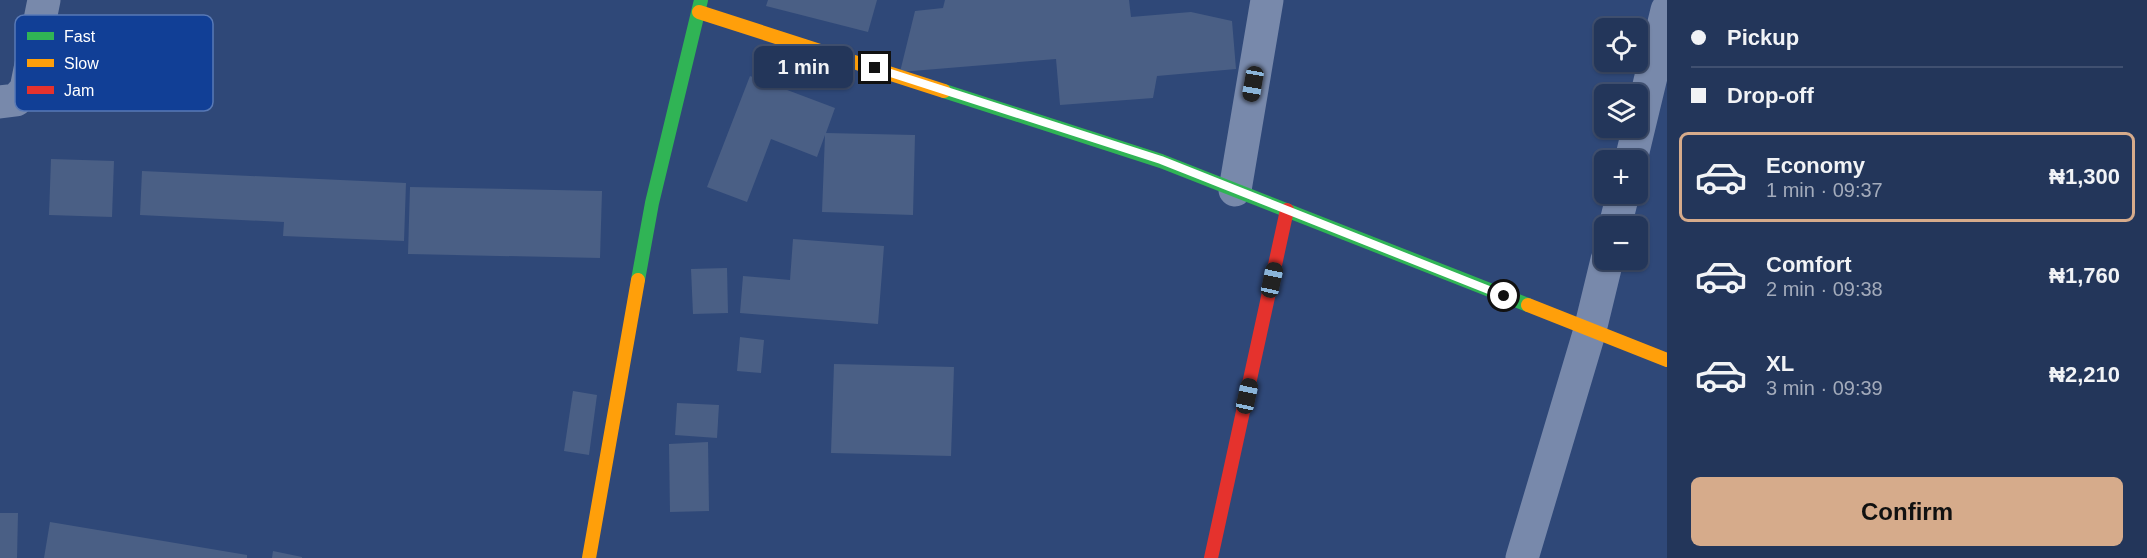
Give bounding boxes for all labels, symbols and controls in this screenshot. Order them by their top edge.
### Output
legend [15,15,213,111]
map controls [1594,18,1648,270]
button: locate [1594,18,1648,72]
text: Pickup [1727,25,1799,50]
text: Fast [64,28,96,45]
callout: 1 min [755,47,854,89]
route end [861,54,888,81]
text: Slow [64,55,99,72]
text: 1 min [777,56,830,78]
car [1241,65,1265,103]
text: Jam [64,82,94,99]
text: Drop-off [1727,83,1814,108]
button: layers [1594,84,1648,138]
button: + [1594,150,1648,204]
icon: car [1694,150,1748,204]
text: Economy [1766,153,1865,178]
text: ₦1,300 [2049,164,2120,189]
text: 1 min · 09:37 [1766,179,1883,201]
button: − [1594,216,1648,270]
icon: car [1694,249,1748,303]
text: Comfort [1766,252,1852,277]
car [1259,261,1285,299]
text: ₦1,760 [2049,263,2120,288]
text: 2 min · 09:38 [1766,278,1883,300]
route start [1490,282,1517,309]
icon: car [1694,348,1748,402]
text: XL [1766,351,1794,376]
text: ₦2,210 [2049,362,2120,387]
car [1234,377,1260,415]
text: 3 min · 09:39 [1766,377,1883,399]
button: Confirm [1691,477,2123,546]

